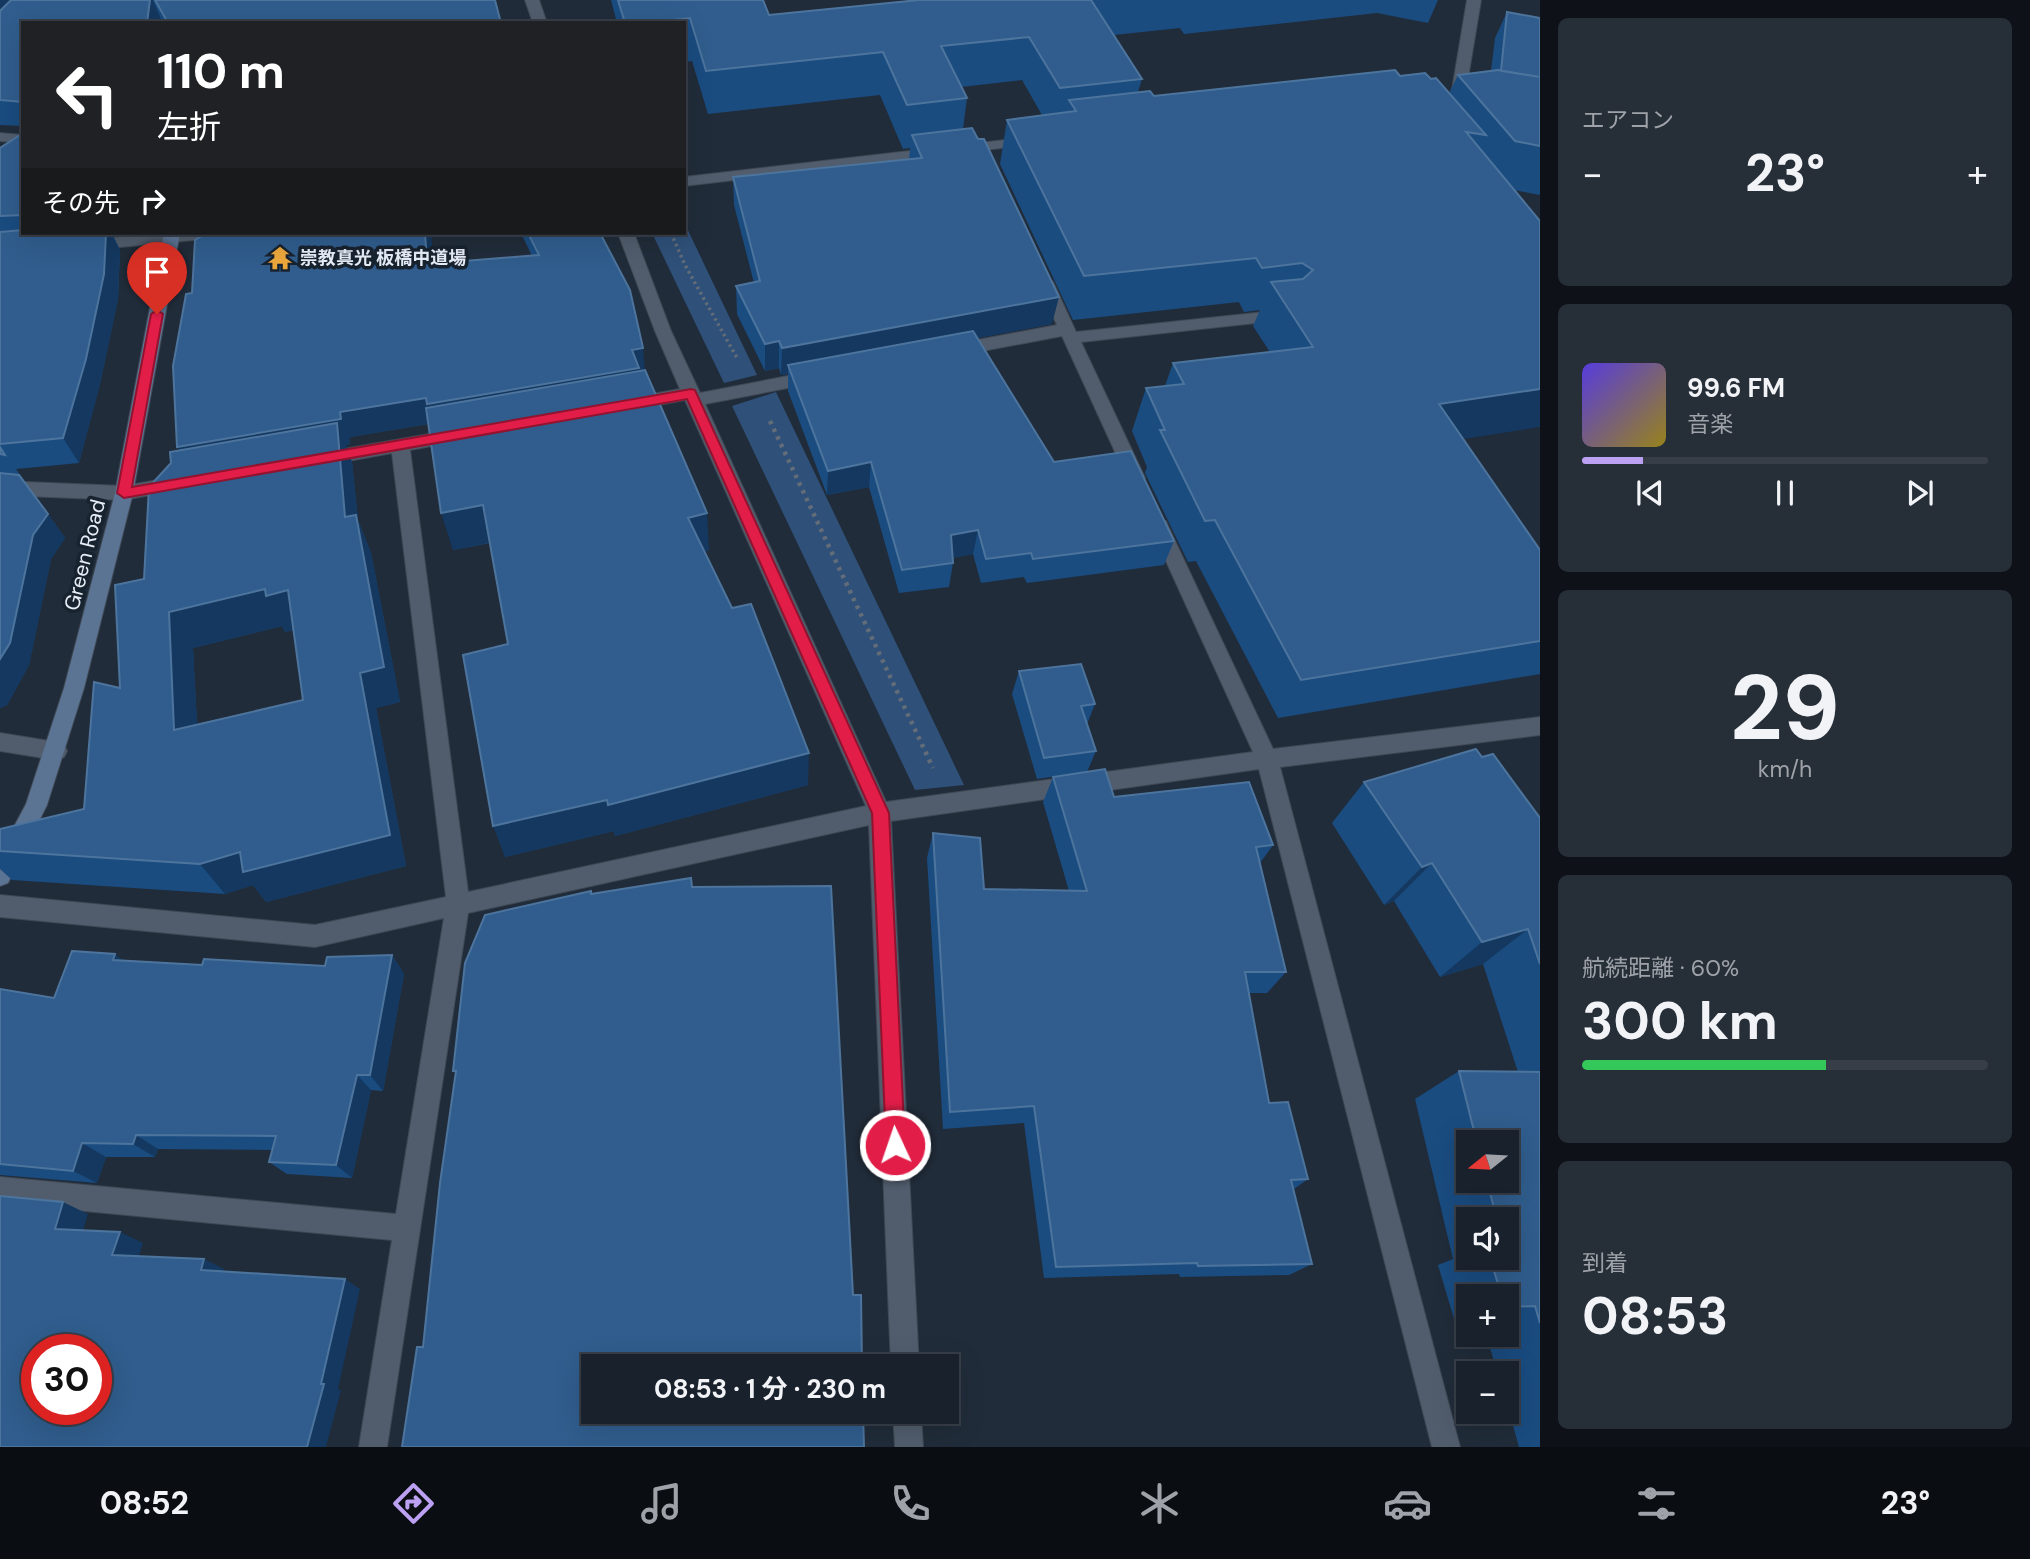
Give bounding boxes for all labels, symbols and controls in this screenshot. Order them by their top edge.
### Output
text: 110 m [157,39,285,103]
icon: left [42,49,133,140]
text: エアコン [1582,105,1674,135]
text: 左折 [157,106,221,148]
text: 23° [1745,139,1825,207]
text: − [1582,149,1603,199]
text: + [1967,149,1988,199]
icon: right [134,182,172,220]
text: その先 [42,186,120,220]
pin [127,242,187,314]
temple icon: 崇教真光 板橋中道場 [266,244,294,272]
place label: 崇教真光 板橋中道場 [300,246,466,270]
icon: arrive [138,253,176,291]
text: 99.6 FM [1687,371,1785,405]
text: 音楽 [1687,409,1733,439]
icon: previous [1631,474,1669,512]
icon: pause [1766,474,1804,512]
icon: next [1901,474,1939,512]
street label: Green Road [58,496,112,614]
text: 29 [1730,649,1840,767]
text: km/h [1758,754,1812,784]
text: 航続距離 · 60% [1582,953,1739,983]
text: 300 km [1582,987,1778,1055]
position arrow [858,1108,932,1182]
north arrow [1456,1130,1519,1194]
map controls [1456,1130,1519,1424]
button: sound [1456,1207,1519,1270]
text: 到着 [1582,1248,1628,1278]
text: 08:53 [1582,1282,1728,1350]
button: + [1456,1284,1519,1347]
speed limit sign: 30 [21,1334,112,1425]
button: − [1456,1361,1519,1424]
text: 08:53 · 1 分 · 230 m [654,1372,886,1406]
icon: directions [389,1479,438,1528]
icon: music [637,1479,686,1528]
icon: phone [886,1479,935,1528]
icon: climate [1135,1479,1184,1528]
icon: car [1383,1479,1432,1528]
icon: filters [1632,1479,1681,1528]
text: 08:52 [100,1482,189,1524]
text: 23° [1881,1482,1930,1524]

